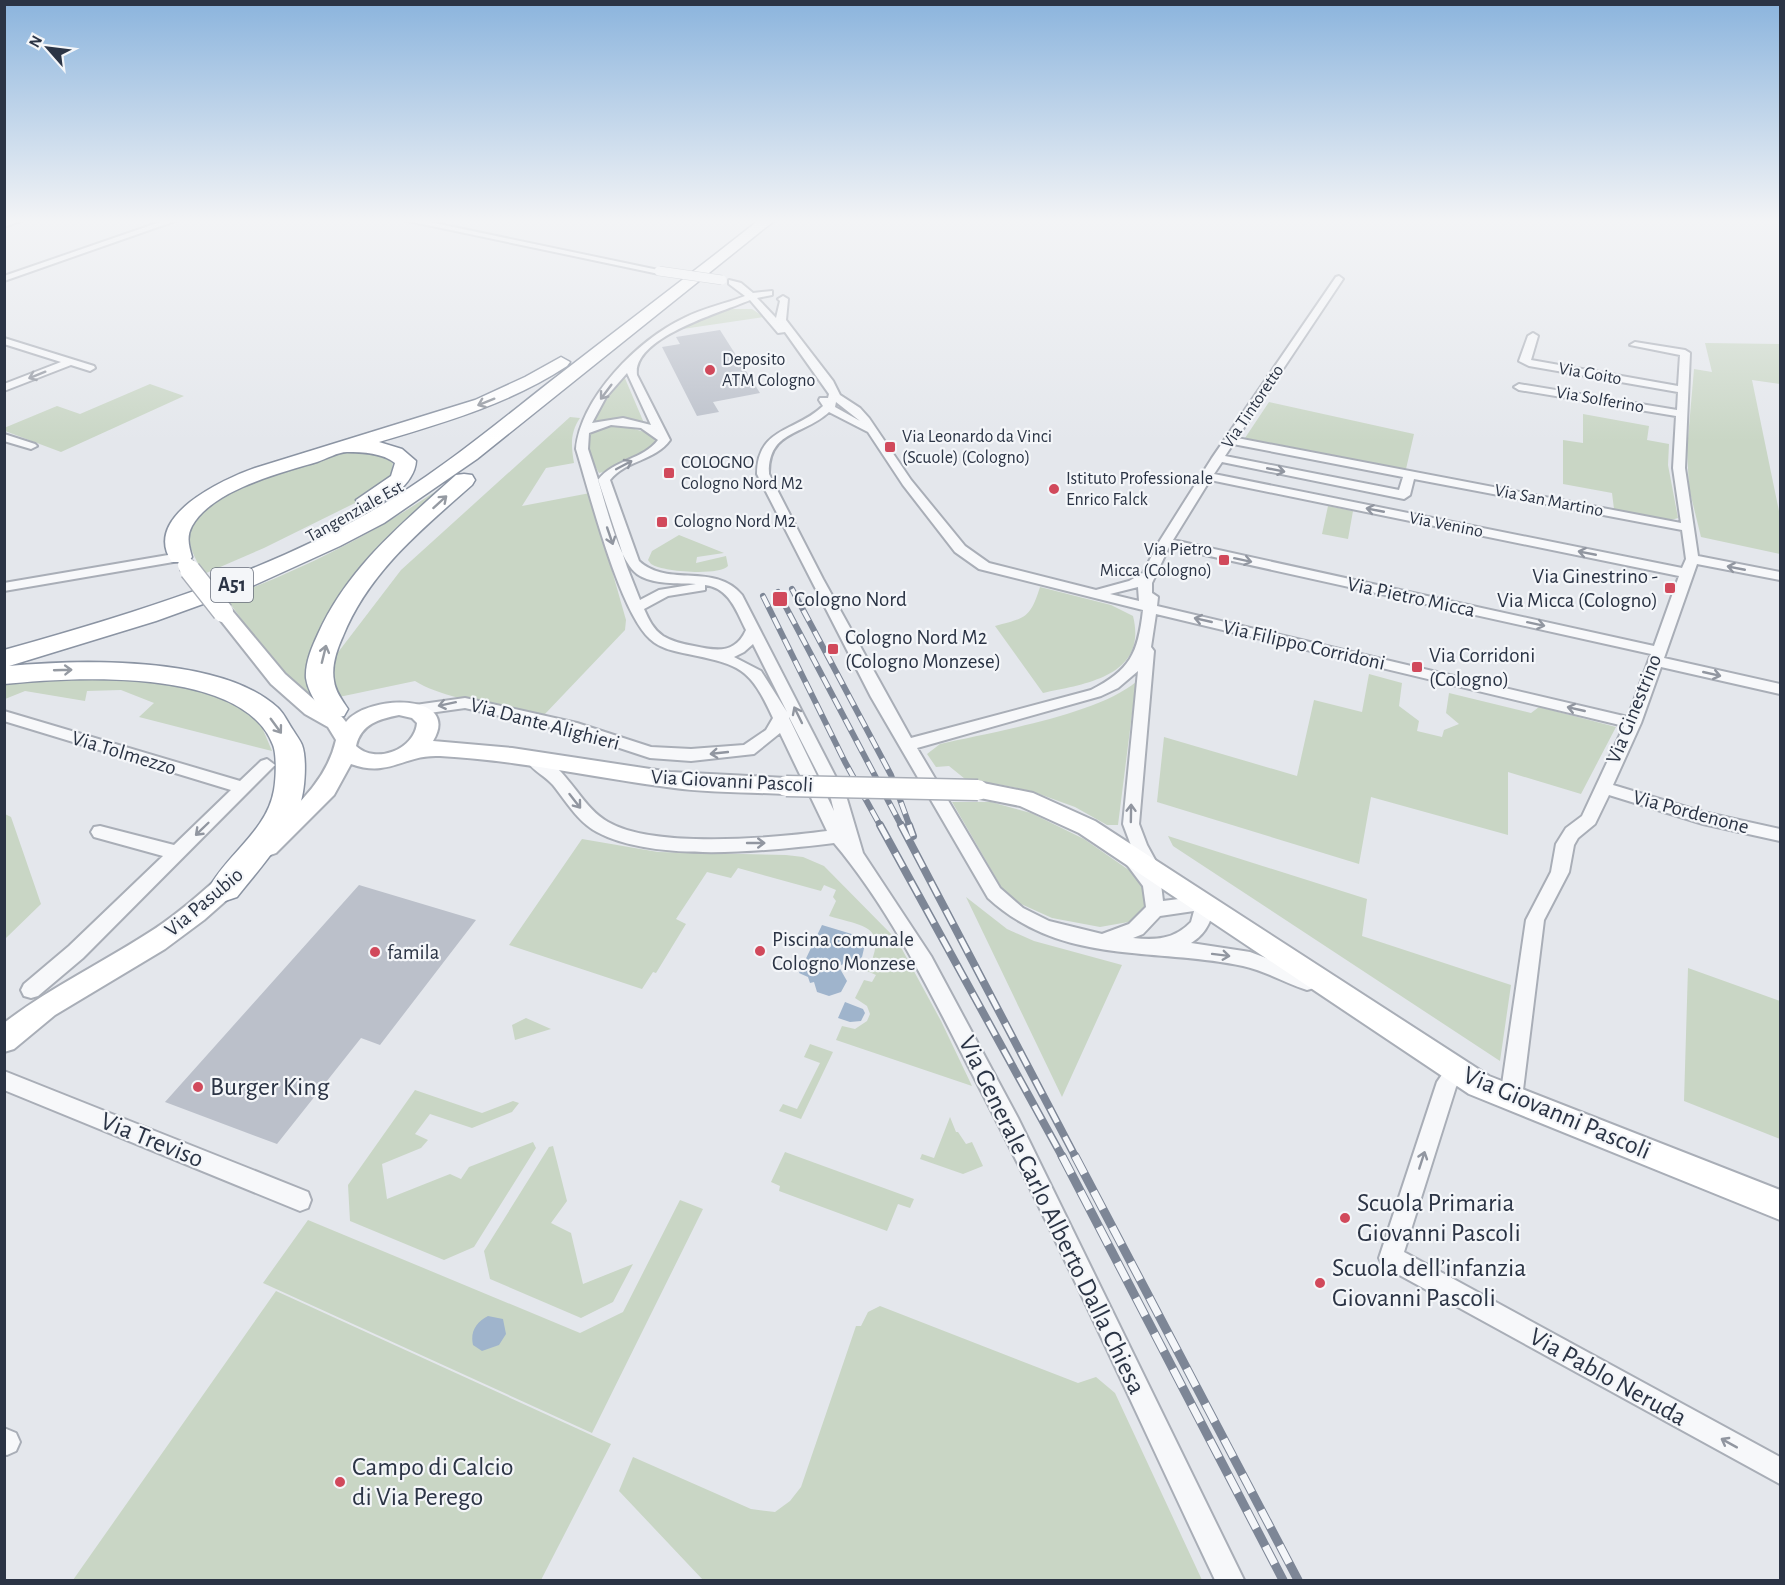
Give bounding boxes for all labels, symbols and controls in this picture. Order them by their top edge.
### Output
north arrow [18,18,78,78]
text: N [26,33,45,50]
place label: Deposito ATM Cologno [722,351,816,390]
street label: Via Goito [1557,360,1623,388]
street label: Via Tintoretto [1219,362,1288,452]
marker: Deposito ATM Cologno [703,363,717,377]
one-way arrow [28,370,47,381]
street label: Via Solferino [1555,383,1646,417]
one-way arrow [599,384,612,400]
one-way arrow [477,397,496,408]
place label: Via Leonardo da Vinci (Scuole) (Cologno) [902,428,1052,467]
marker: Via Leonardo da Vinci (Scuole) (Cologno) [883,440,897,454]
place label: COLOGNO Cologno Nord M2 [681,454,803,493]
one-way arrow [614,459,632,470]
one-way arrow [1265,465,1285,476]
marker: COLOGNO Cologno Nord M2 [662,466,676,480]
place label: Istituto Professionale Enrico Falck [1066,470,1213,509]
street label: Tangenziale Est [303,478,407,546]
marker: Istituto Professionale Enrico Falck [1047,482,1061,496]
street label: Via San Martino [1493,482,1605,520]
one-way arrow [432,495,447,509]
one-way arrow [1366,504,1386,515]
street label: Via Venino [1407,509,1485,541]
place label: Cologno Nord M2 [674,513,796,531]
marker: Cologno Nord M2 [655,515,669,529]
one-way arrow [605,526,616,544]
place label: Via Pietro Micca (Cologno) [1100,541,1212,580]
one-way arrow [1578,547,1597,558]
marker: Via Pietro Micca (Cologno) [1217,553,1231,567]
one-way arrow [1233,554,1252,566]
one-way arrow [1727,562,1747,573]
place label: Via Ginestrino - Via Micca (Cologno) [1497,566,1658,611]
road number: A51 [211,568,253,602]
street label: Via Pietro Micca [1345,573,1477,621]
marker: Via Ginestrino - Via Micca (Cologno) [1663,581,1677,595]
place label: Cologno Nord [794,589,907,610]
marker: Cologno Nord [771,590,789,608]
one-way arrow [1194,614,1213,626]
street label: Via Filippo Corridoni [1221,616,1387,674]
one-way arrow [1526,619,1545,631]
place label: Cologno Nord M2 (Cologno Monzese) [845,627,1001,672]
marker: Cologno Nord M2 (Cologno Monzese) [826,642,840,656]
one-way arrow [318,645,330,664]
place label: Via Corridoni (Cologno) [1429,645,1535,690]
street label: Via Ginestrino [1603,651,1665,767]
marker: Via Corridoni (Cologno) [1410,660,1424,674]
one-way arrow [52,664,72,675]
one-way arrow [1701,669,1721,680]
street label: Via Dante Alighieri [468,694,622,754]
one-way arrow [438,699,457,711]
one-way arrow [1567,703,1586,715]
one-way arrow [792,707,803,725]
one-way arrow [270,717,283,733]
street label: Via Tolmezzo [69,727,179,779]
one-way arrow [709,748,729,759]
street label: Via Giovanni Pascoli [650,766,814,796]
street label: Via Pordenone [1631,786,1751,838]
one-way arrow [568,793,581,809]
one-way arrow [1125,804,1137,823]
one-way arrow [194,822,209,837]
one-way arrow [746,837,766,849]
street label: Via Pasubio [161,863,247,941]
place label: Piscina comunale Cologno Monzese [772,929,916,974]
place label: famila [387,942,440,963]
marker: Piscina comunale Cologno Monzese [753,944,767,958]
marker: famila [368,945,382,959]
one-way arrow [1211,950,1231,961]
street label: Via Generale Carlo Alberto Dalla Chiesa [954,1032,1150,1398]
street label: Via Giovanni Pascoli [1459,1062,1655,1164]
place label: Burger King [210,1074,330,1100]
marker: Burger King [191,1080,205,1094]
street label: Via Treviso [97,1108,207,1172]
one-way arrow [1417,1151,1428,1170]
place label: Scuola Primaria Giovanni Pascoli [1357,1190,1521,1246]
marker: Scuola Primaria Giovanni Pascoli [1338,1211,1352,1225]
place label: Scuola dell’infanzia Giovanni Pascoli [1332,1255,1526,1311]
marker: Scuola dell’infanzia Giovanni Pascoli [1313,1276,1327,1290]
street label: Via Pablo Neruda [1525,1323,1691,1431]
one-way arrow [1721,1437,1738,1449]
place label: Campo di Calcio di Via Perego [352,1454,513,1510]
marker: Campo di Calcio di Via Perego [333,1475,347,1489]

